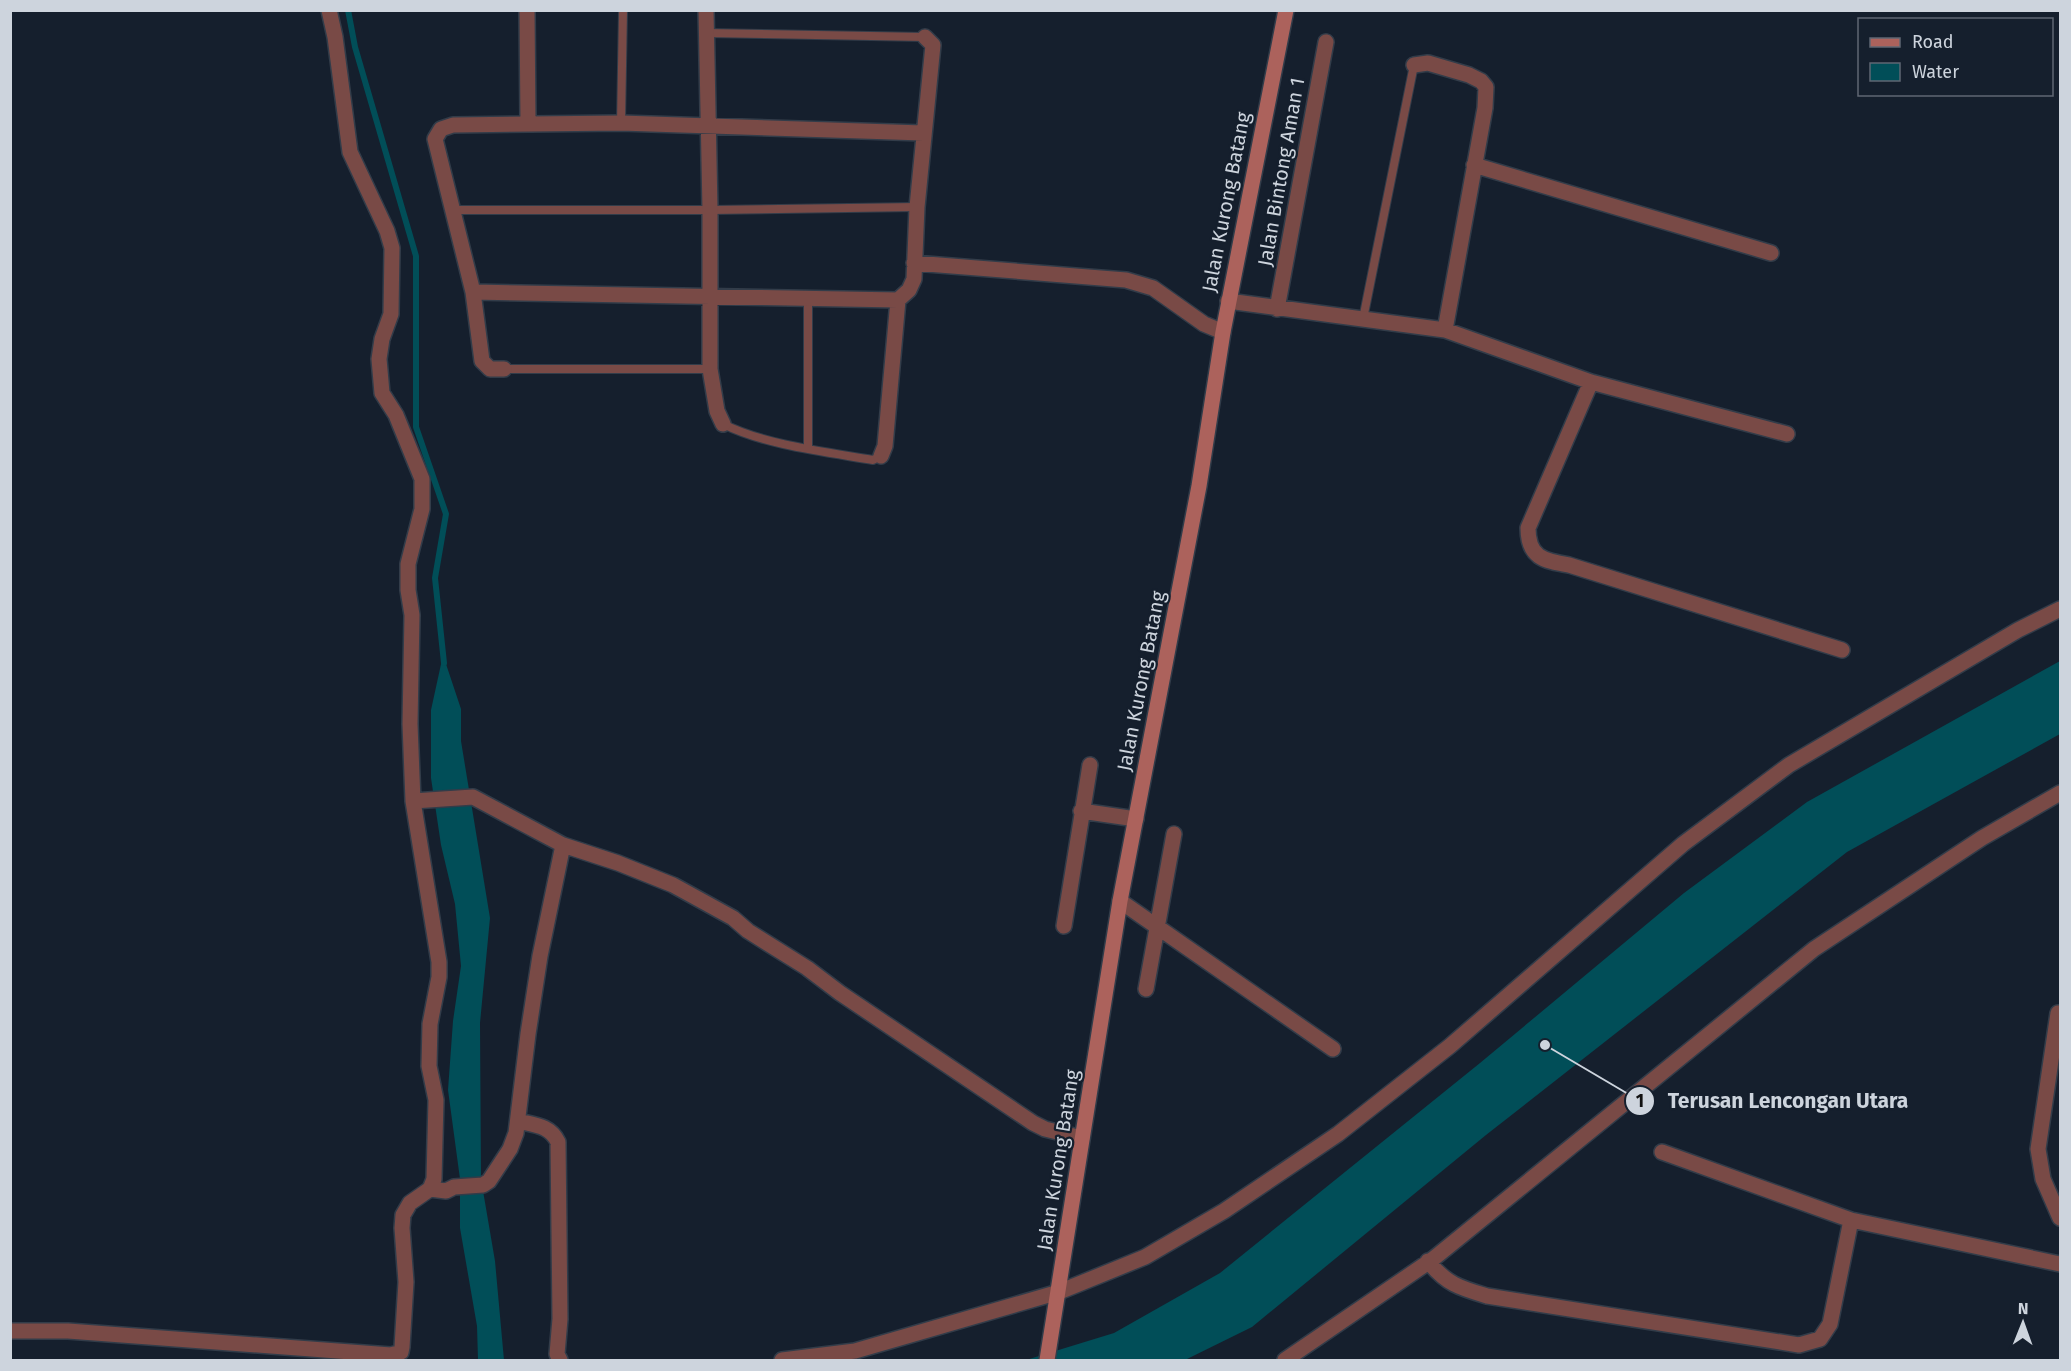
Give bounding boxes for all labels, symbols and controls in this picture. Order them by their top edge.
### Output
legend [1858,18,2053,96]
text: Road [1912,31,1954,53]
text: Water [1912,61,1959,83]
street label: Jalan Bintong Aman 1 [1253,76,1309,268]
street label: Jalan Kurong Batang [1197,109,1255,294]
street label: Jalan Kurong Batang [1112,588,1170,773]
street label: Jalan Kurong Batang [1032,1067,1084,1252]
callout: Terusan Lencongan Utara [1625,1081,1920,1120]
text: Terusan Lencongan Utara [1668,1088,1908,1114]
text: 1 [1636,1090,1644,1112]
north arrow [1993,1293,2053,1353]
text: N [2018,1299,2029,1318]

